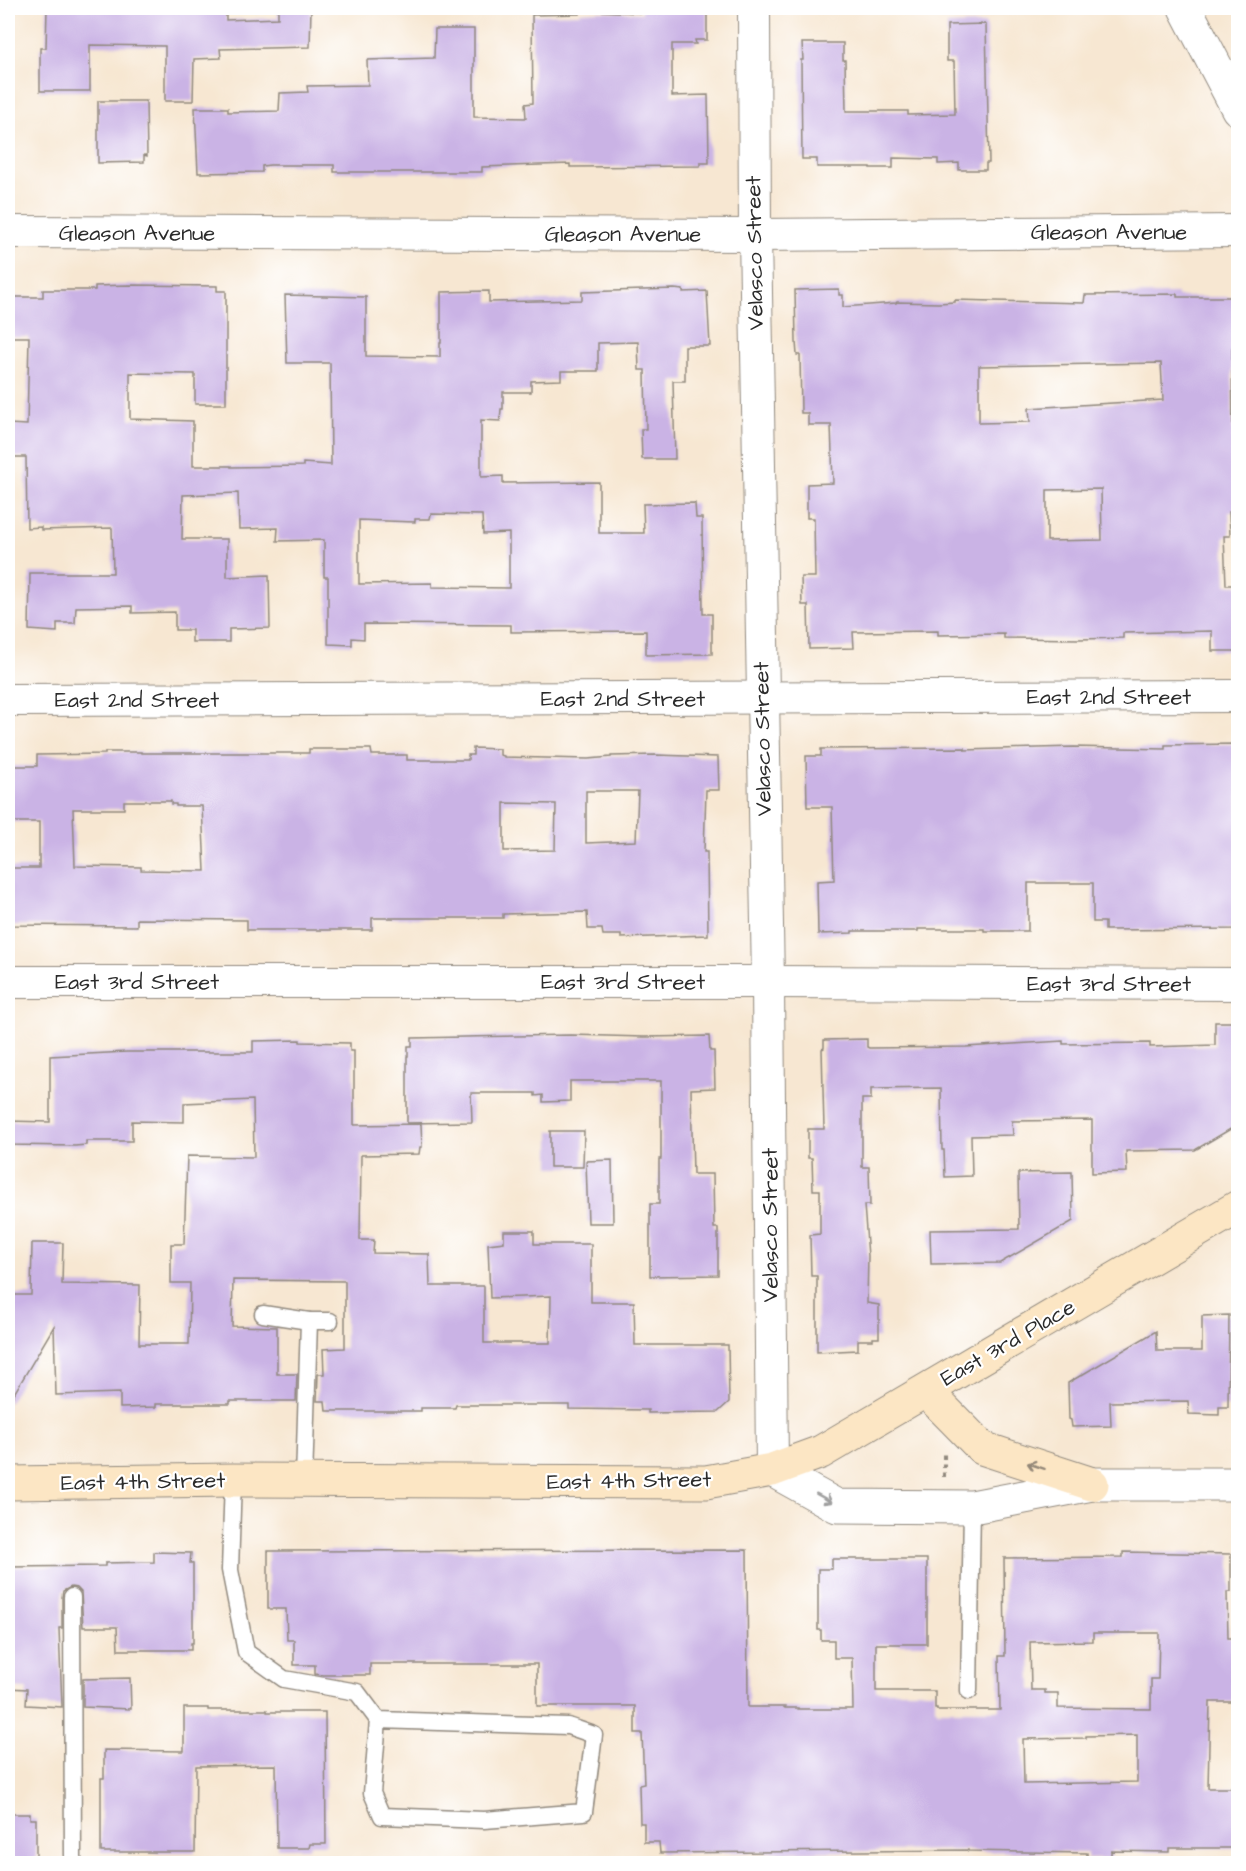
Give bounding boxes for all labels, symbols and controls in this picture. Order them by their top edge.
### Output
street label: Velasco Street [738,175,772,330]
street label: Gleason Avenue [1031,217,1187,248]
street label: Gleason Avenue [59,218,215,249]
street label: Gleason Avenue [545,219,701,250]
street label: Velasco Street [746,661,780,816]
street label: East 2nd Street [1027,682,1191,713]
street label: East 2nd Street [541,684,705,715]
street label: East 2nd Street [55,685,219,716]
street label: East 3rd Street [55,967,219,998]
street label: East 3rd Street [541,967,705,998]
street label: East 3rd Street [1027,969,1191,1000]
street label: Velasco Street [755,1148,786,1302]
street label: East 3rd Place [935,1292,1081,1394]
one-way arrow [1027,1460,1046,1471]
street label: East 4th Street [547,1464,712,1498]
street label: East 4th Street [61,1465,226,1499]
one-way arrow [814,1493,832,1504]

